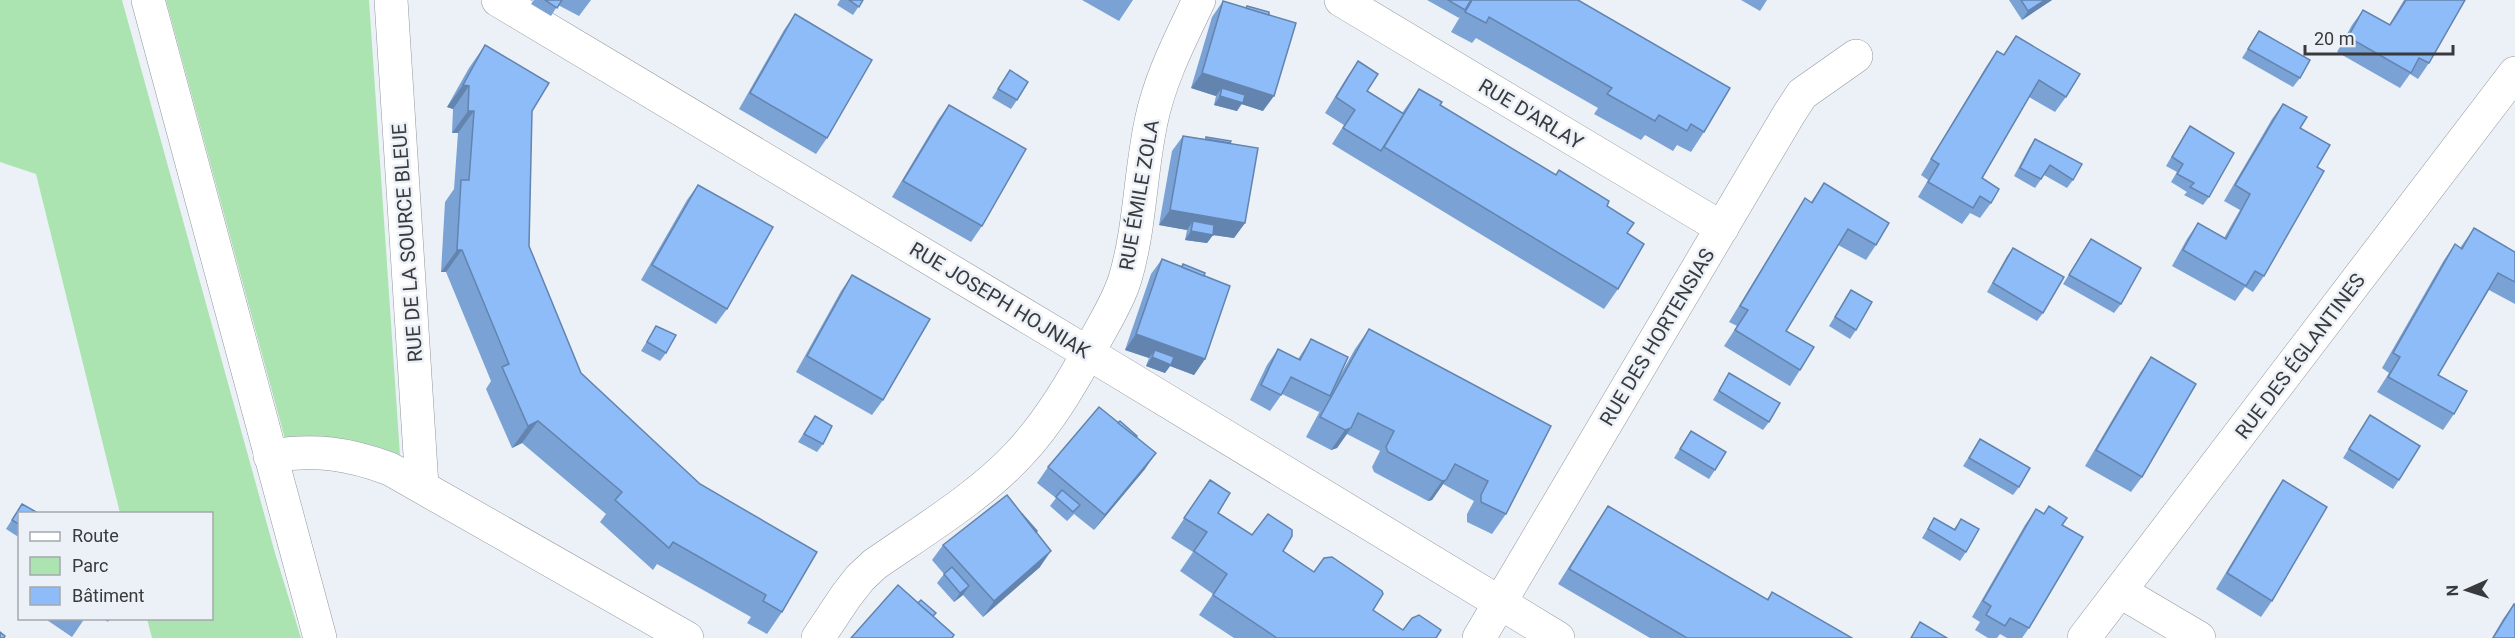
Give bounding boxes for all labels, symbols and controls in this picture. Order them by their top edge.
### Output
scale bar [2305,18,2454,56]
text: 20 m [2314,28,2354,49]
street label: RUE D'ARLAY [1474,73,1588,155]
street label: RUE ÉMILE ZOLA [1114,118,1164,272]
street label: RUE DE LA SOURCE BLEUE [387,123,427,363]
street label: RUE JOSEPH HOJNIAK [906,237,1095,364]
street label: RUE DES HORTENSIAS [1595,244,1719,430]
street label: RUE DES ÉGLANTINES [2230,268,2370,443]
legend [18,512,213,620]
text: Route [72,525,119,546]
text: Parc [72,555,108,576]
north arrow [2437,560,2497,620]
text: Bâtiment [72,585,145,606]
text: N [2443,585,2462,597]

